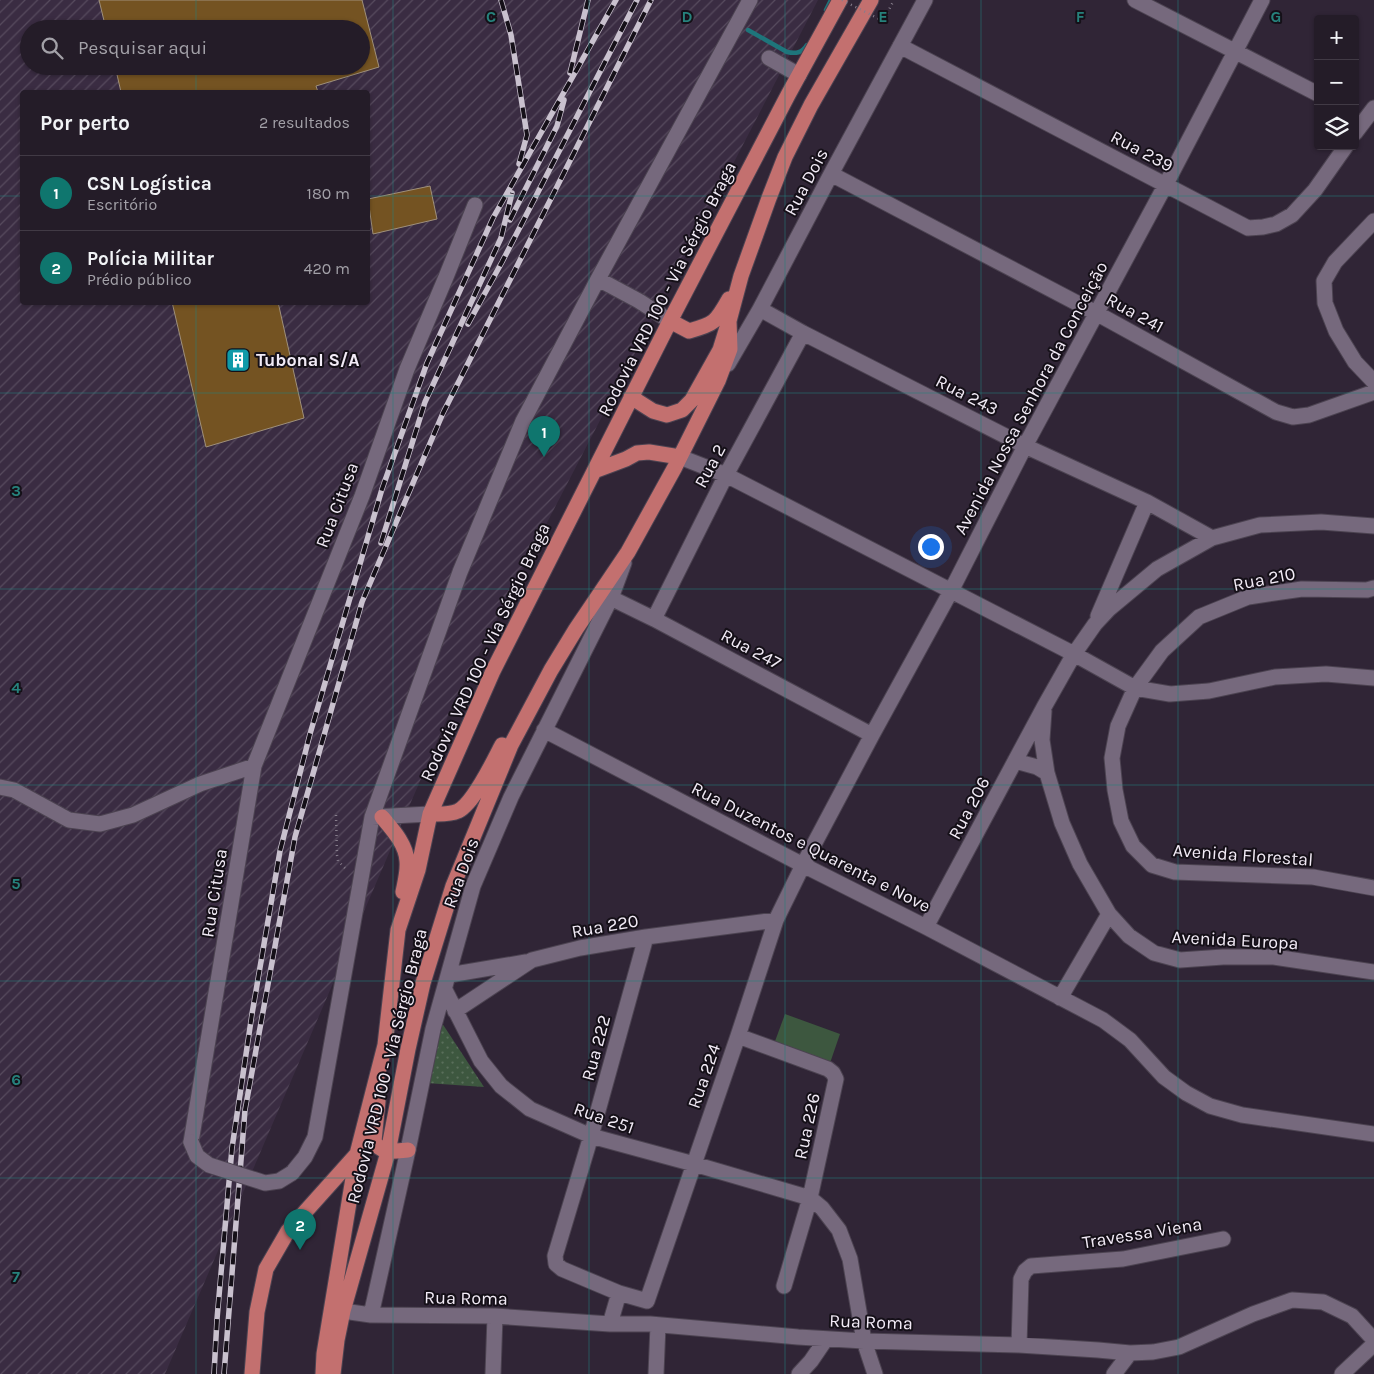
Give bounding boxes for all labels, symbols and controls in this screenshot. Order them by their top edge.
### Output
text: C [486,7,496,26]
text: D [682,7,693,26]
text: E [878,7,888,26]
text: F [1076,7,1085,26]
text: G [1271,7,1281,26]
map controls [1314,15,1359,150]
button: + [1314,15,1359,60]
search box [20,20,370,75]
icon: search [38,34,66,62]
text: Pesquisar aqui [78,37,207,59]
button: − [1314,60,1359,105]
button: layers [1314,105,1359,150]
text: Por perto [40,111,130,135]
text: 2 resultados [259,113,350,132]
street label: Rua 239 [1107,125,1177,177]
street label: Rua Dois [779,145,833,219]
street label: Rodovia VRD 100 - Via Sérgio Braga [593,158,741,420]
text: CSN Logística [87,173,212,195]
text: 1 [53,184,59,203]
text: 180 m [307,184,350,203]
text: Escritório [87,195,157,214]
text: Polícia Militar [87,248,214,270]
street label: Avenida Nossa Senhora da Conceição [949,258,1113,538]
text: 2 [51,259,61,278]
text: 420 m [304,259,350,278]
text: Prédio público [87,270,191,289]
street label: Rua 241 [1102,288,1168,338]
building icon: Tubonal S/A [225,347,251,373]
place label: Tubonal S/A [256,349,360,371]
street label: Rua 243 [932,370,1002,420]
pin: 1 [528,416,560,457]
street label: Rua 2 [689,440,731,492]
street label: Rua Citusa [311,459,363,551]
text: 3 [11,481,21,500]
street label: Rodovia VRD 100 - Via Sérgio Braga [415,519,555,785]
your location [918,534,944,560]
street label: Rua 210 [1231,562,1297,596]
street label: Rua 247 [717,624,785,674]
text: 4 [11,678,21,697]
street label: Rua 206 [943,773,995,843]
street label: Rua Duzentos e Quarenta e Nove [688,777,934,917]
street label: Rua Dois [438,835,484,911]
street label: Avenida Florestal [1172,839,1314,871]
street label: Rua Citusa [196,847,232,939]
text: 5 [11,874,21,893]
street label: Rua 220 [570,909,640,943]
street label: Rodovia VRD 100 - Via Sérgio Braga [342,926,432,1206]
street label: Avenida Europa [1171,926,1299,954]
street label: Rua 222 [577,1013,615,1083]
street label: Rua 224 [683,1041,725,1111]
text: 6 [11,1070,21,1089]
street label: Rua 226 [789,1091,825,1161]
street label: Rua 251 [571,1097,637,1139]
pin: 2 [284,1209,316,1250]
street label: Travessa Viena [1081,1213,1203,1253]
text: 7 [12,1267,20,1286]
street label: Rua Roma [424,1286,508,1310]
street label: Rua Roma [829,1310,913,1334]

